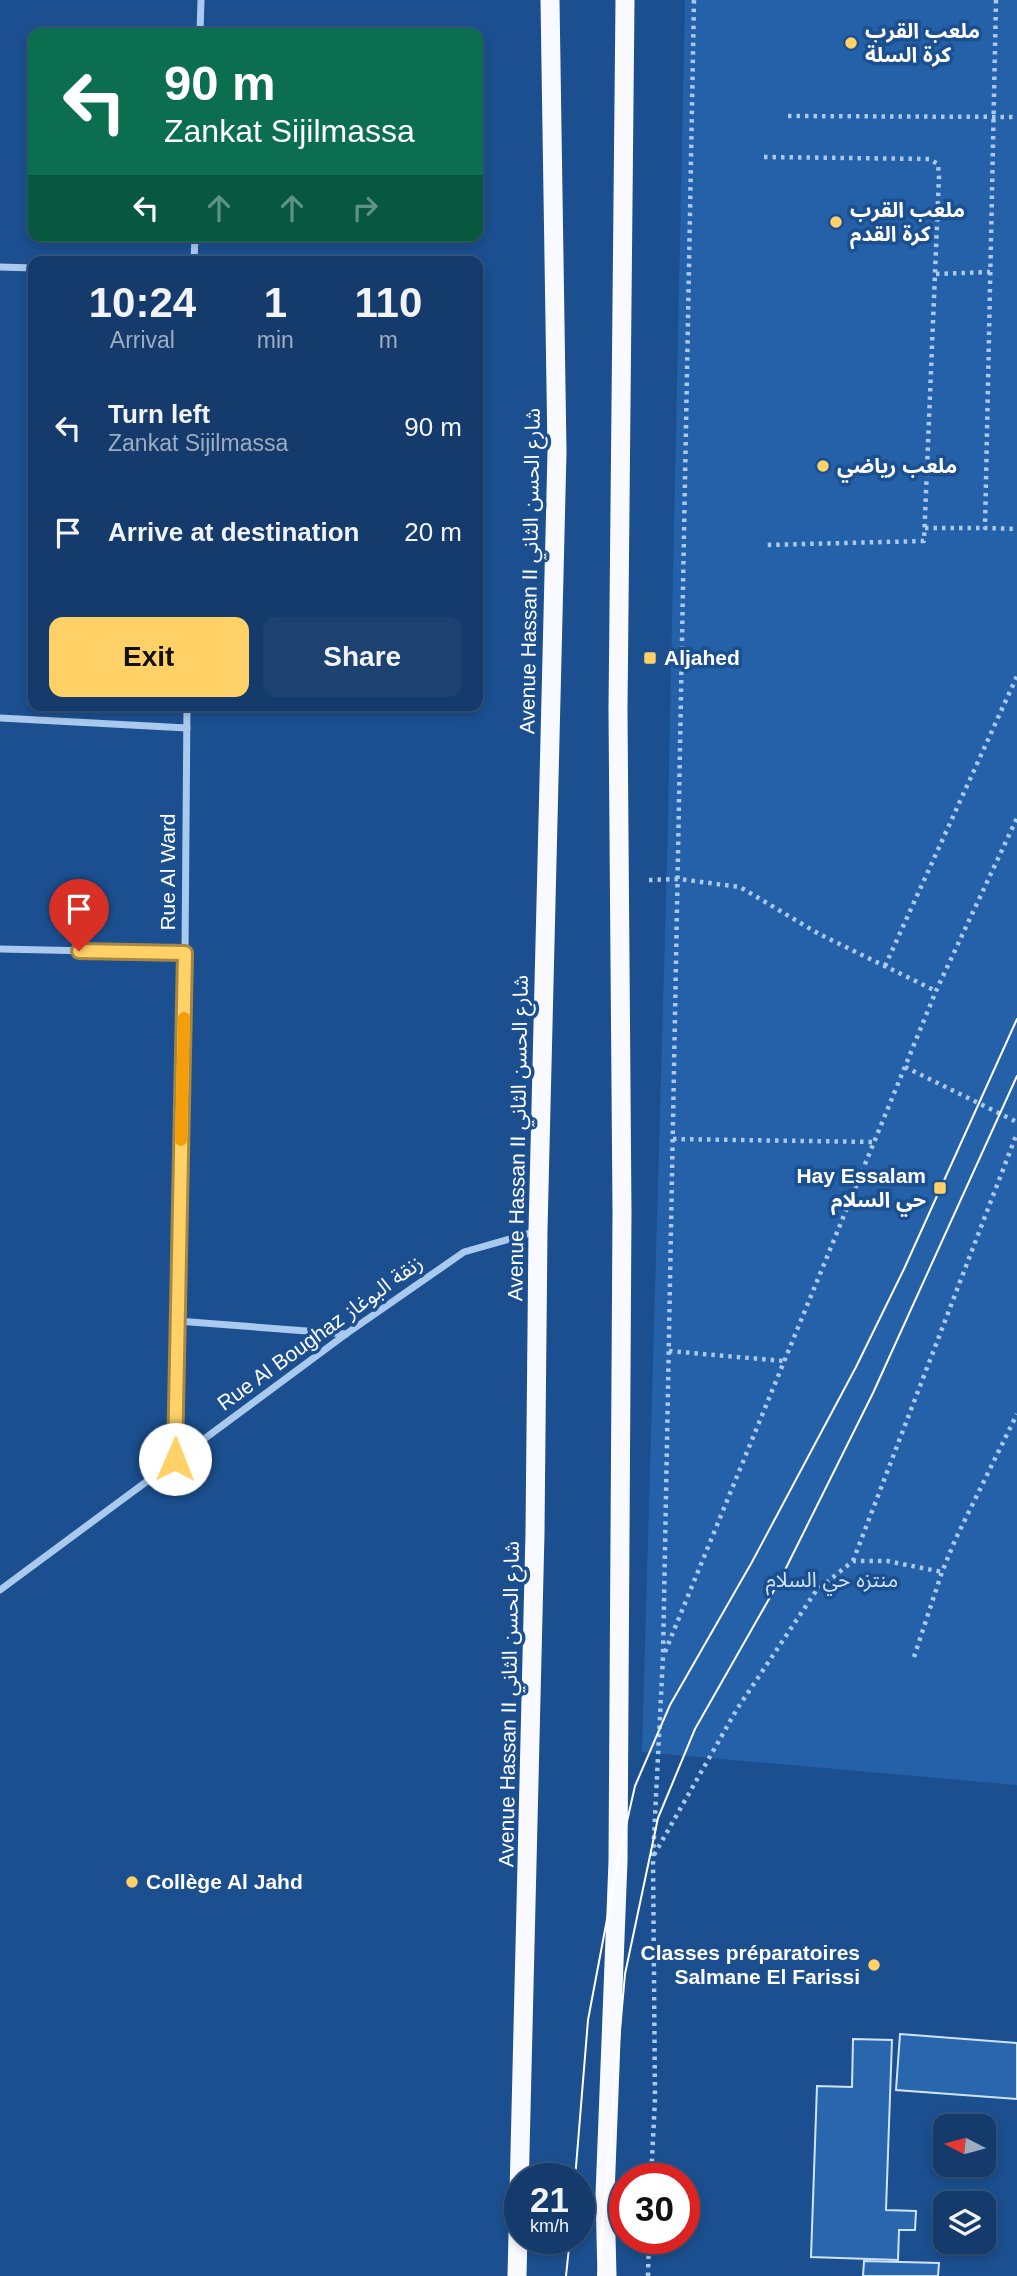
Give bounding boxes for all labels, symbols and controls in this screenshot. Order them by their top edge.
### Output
place label: ملعب القرب كرة السلة [865,19,980,67]
marker: ملعب القرب كرة السلة [843,35,859,51]
icon: left [49,56,140,147]
text: 90 m [164,56,276,110]
text: Zankat Sijilmassa [164,113,415,149]
icon: left [127,189,165,227]
icon: ahead [200,189,238,227]
icon: ahead [273,189,311,227]
icon: right [346,189,384,227]
place label: ملعب القرب كرة القدم [850,198,965,250]
marker: ملعب القرب كرة القدم [828,214,844,230]
text: 10:24 [89,279,196,326]
text: 1 [264,279,287,326]
text: 110 [355,279,422,326]
text: Arrival [110,327,175,353]
text: min [257,327,294,353]
text: m [379,327,398,353]
text: Turn left [108,399,210,429]
street label: Avenue Hassan II شارع الحسن الثاني [515,408,549,734]
icon: left [49,409,87,447]
text: 90 m [404,412,462,442]
text: Zankat Sijilmassa [108,430,288,456]
place label: ملعب رياضي [837,454,957,483]
marker: ملعب رياضي [815,458,831,474]
icon: arrive [49,514,87,552]
text: Arrive at destination [108,517,359,547]
text: 20 m [404,517,462,547]
button: Exit [49,617,249,697]
button: Share [263,617,462,697]
place label: Aljahed [664,646,740,669]
marker: Aljahed [642,650,658,666]
street label: Rue Al Ward [156,813,179,931]
pin [49,879,109,951]
icon: arrive [60,890,98,928]
street label: Avenue Hassan II شارع الحسن الثاني [503,975,537,1301]
place label: Hay Essalam حي السلام [796,1164,926,1217]
marker: Hay Essalam حي السلام [932,1180,948,1196]
street label: Rue Al Boughaz زنقة البوغاز [213,1251,427,1415]
position arrow [138,1422,212,1496]
street label: Avenue Hassan II شارع الحسن الثاني [494,1541,528,1867]
park label: منتزه حي السلام [766,1568,898,1596]
place label: Collège Al Jahd [146,1870,303,1893]
marker: Collège Al Jahd [124,1874,140,1890]
place label: Classes préparatoires Salmane El Farissi [641,1941,860,1988]
marker: Classes préparatoires Salmane El Farissi [866,1957,882,1973]
north arrow [933,2114,996,2177]
map controls [933,2114,996,2254]
speed limit sign: 30 [609,2163,700,2254]
text: 21 [530,2180,569,2219]
button: layers [933,2191,996,2254]
text: km/h [530,2216,569,2236]

